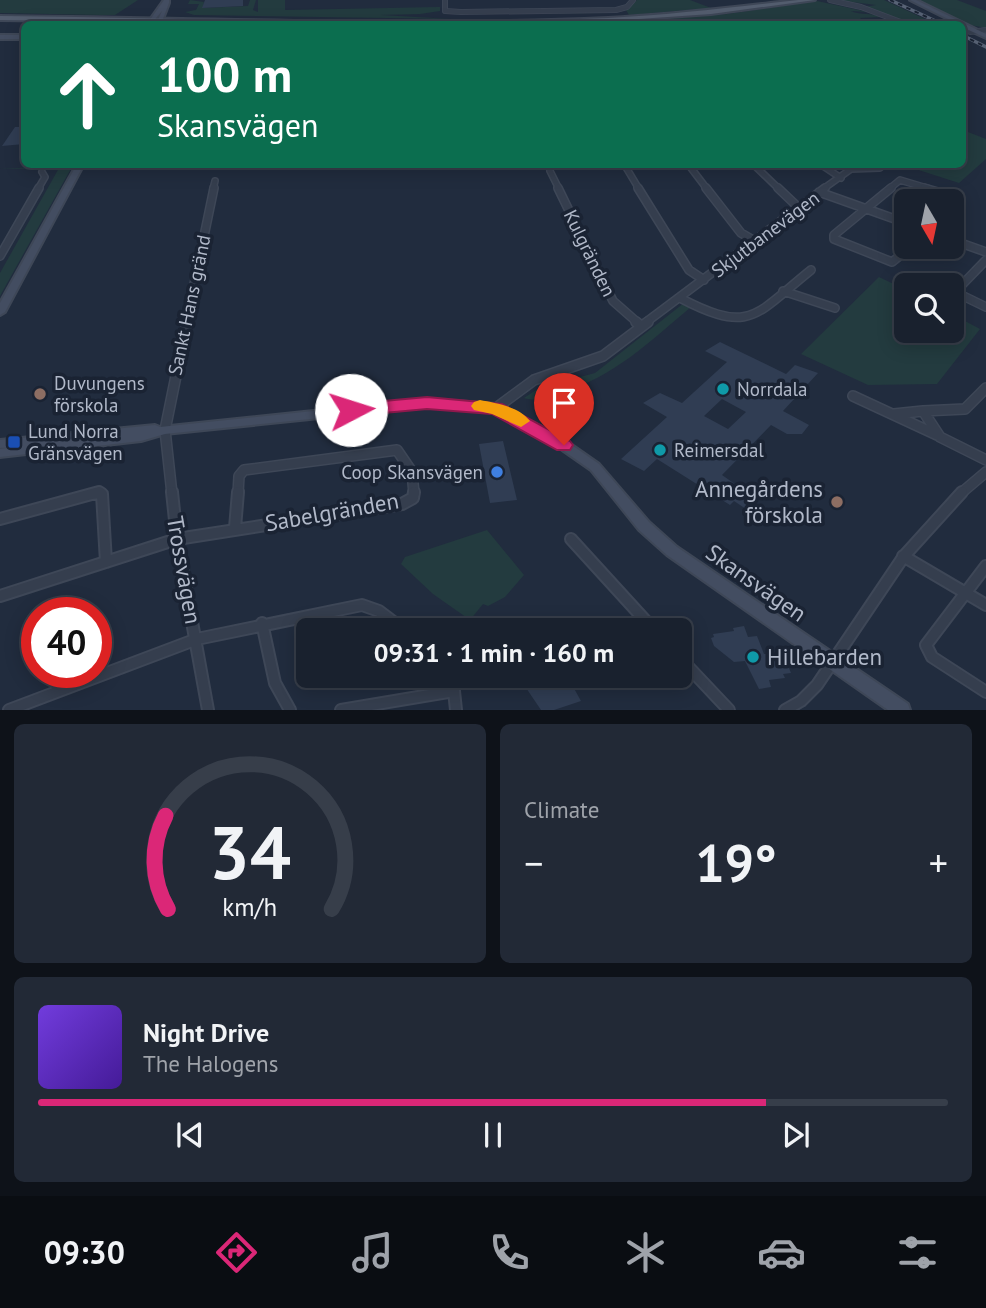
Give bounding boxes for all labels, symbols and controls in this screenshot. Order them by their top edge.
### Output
text: 100 m [157,42,292,106]
icon: ahead [42,49,133,140]
text: Skansvägen [157,104,318,146]
street label: Skjutbanevägen [706,186,824,282]
north arrow [894,189,964,259]
map controls [894,189,964,343]
street label: Kulgränden [559,206,621,300]
street label: Sankt Hans gränd [162,233,216,377]
button: search [894,273,964,343]
place label: Duvungens förskola [54,371,145,417]
position arrow [314,373,388,447]
pin [534,373,594,445]
place label: Norrdala [737,377,808,401]
marker: Norrdala [715,381,731,397]
icon: arrive [545,384,583,422]
marker: Duvungens förskola [32,386,48,402]
place label: Lund Norra Gränsvägen [28,419,123,465]
marker: Lund Norra Gränsvägen [6,434,22,450]
place label: Reimersdal [674,438,764,462]
marker: Reimersdal [652,442,668,458]
place label: Coop Skansvägen [341,460,483,484]
marker: Coop Skansvägen [489,464,505,480]
place label: Annegårdens förskola [695,474,823,529]
street label: Sabelgränden [263,485,401,538]
marker: Annegårdens förskola [829,494,845,510]
street label: Trossvägen [161,514,208,626]
street label: Skansvägen [700,537,812,628]
speed limit sign: 40 [21,597,112,688]
text: 09:31 · 1 min · 160 m [374,636,614,669]
place label: Hillebarden [767,642,882,671]
marker: Hillebarden [745,649,761,665]
text: Climate [524,795,599,824]
text: 34 [209,806,291,900]
text: 19° [695,829,777,896]
text: − [524,838,543,887]
text: + [929,838,948,887]
text: km/h [223,891,277,923]
text: Night Drive [143,1016,269,1049]
text: The Halogens [143,1049,278,1078]
icon: previous [171,1116,209,1154]
icon: pause [474,1116,512,1154]
icon: next [777,1116,815,1154]
icon: directions [212,1228,261,1277]
icon: music [348,1228,397,1277]
icon: phone [485,1228,534,1277]
icon: climate [621,1228,670,1277]
icon: car [757,1228,806,1277]
icon: filters [893,1228,942,1277]
text: 09:30 [44,1231,125,1273]

